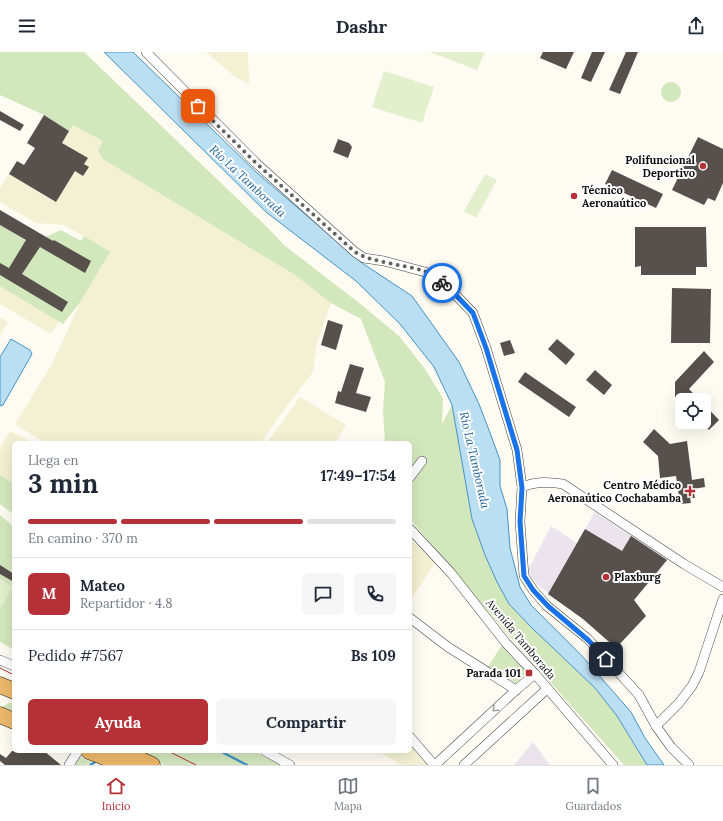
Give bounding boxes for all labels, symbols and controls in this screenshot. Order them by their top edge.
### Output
icon: menu [16,15,38,37]
text: Dashr [336,15,387,38]
icon: share [685,15,707,37]
pin [181,89,215,123]
icon: bag [187,95,209,117]
water label: Río La Tamborada [207,142,290,221]
place label: Polifuncional Deportivo [625,153,696,180]
marker: Polifuncional Deportivo [698,161,708,171]
place label: Técnico Aeronaútico [582,183,646,210]
marker: Técnico Aeronaútico [569,191,579,201]
courier [422,263,462,303]
icon: bike [431,272,453,294]
map controls [675,393,711,429]
button: locate [675,393,711,429]
water label: Río La Tamborada [457,410,494,510]
text: Llega en [28,452,78,469]
text: 17:49–17:54 [320,466,396,485]
text: 3 min [28,467,98,500]
place label: Centro Médico Aeronaútico Cochabamba [548,478,681,505]
marker: Centro Médico Aeronaútico Cochabamba [684,485,696,497]
text: En camino · 370 m [28,530,138,547]
place label: Plaxburg [614,570,661,584]
marker: Plaxburg [601,572,611,582]
button: chat [302,573,344,615]
button: phone [354,573,396,615]
text: Mateo [80,576,125,595]
text: M [42,584,56,603]
text: Repartidor · 4.8 [80,595,173,612]
street label: Avenida Tamborada [483,595,559,682]
pin [589,642,623,676]
text: Pedido #7567 [28,646,123,665]
text: Bs 109 [351,646,396,665]
icon: home [595,648,617,670]
place label: Parada 101 [466,666,522,680]
marker: Parada 101 [524,668,534,678]
button: Ayuda [28,699,208,745]
button: Compartir [216,699,396,745]
one-way arrow [492,704,500,712]
tab: Inicio [102,775,131,813]
tab: Mapa [334,775,362,813]
tab: Guardados [566,775,621,813]

